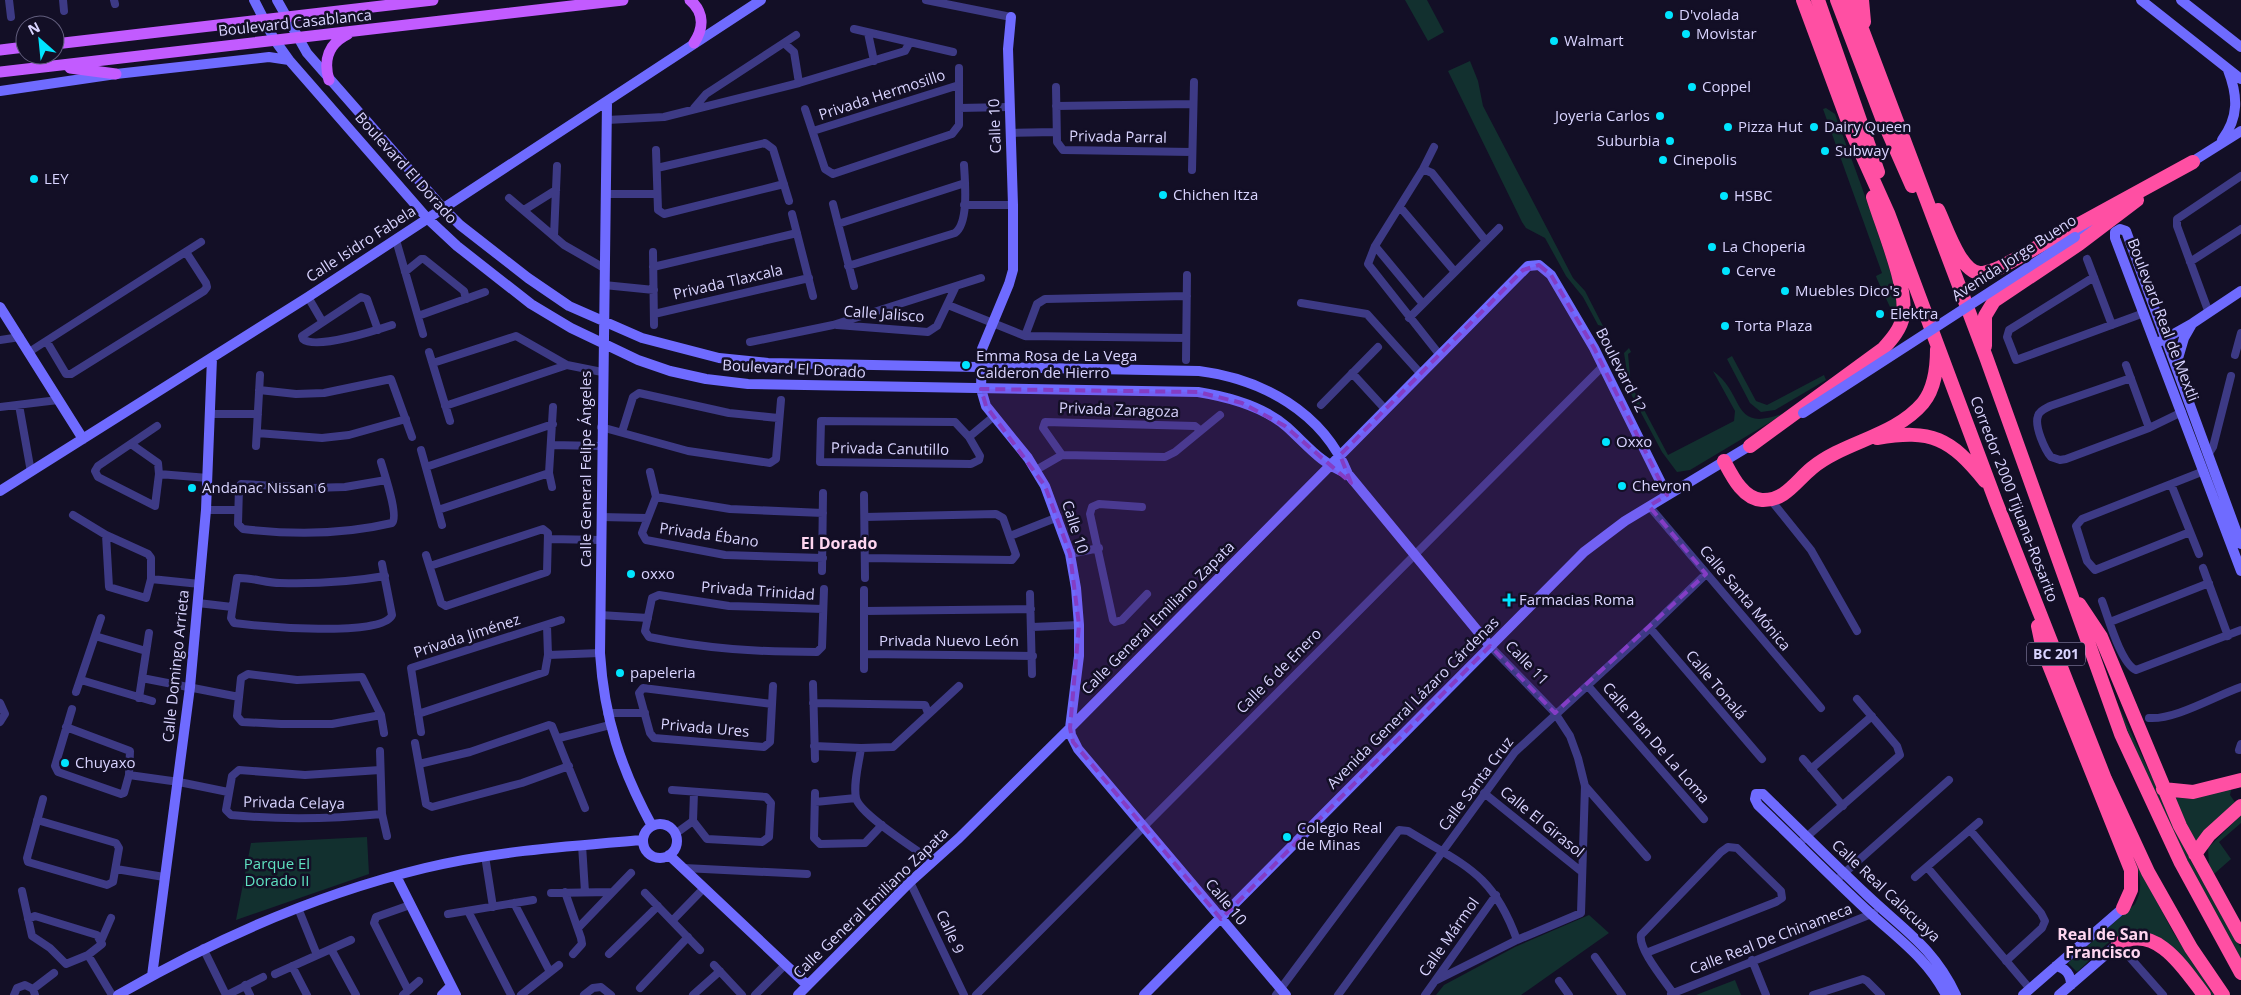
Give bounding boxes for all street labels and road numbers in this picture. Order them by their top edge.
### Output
street label: Boulevard Casablanca [217,4,373,40]
street label: Privada Hermosillo [816,64,948,124]
street label: Calle 10 [983,98,1005,154]
street label: Boulevard El Dorado [351,107,462,227]
street label: Privada Parral [1069,125,1167,147]
street label: Calle Isidro Fabela [302,200,419,286]
street label: Avenida Jorge Bueno [1947,209,2080,305]
street label: Boulevard Real de Mextli [2124,235,2204,404]
street label: Privada Tlaxcala [671,259,785,303]
street label: Calle Jalisco [843,300,925,326]
street label: Boulevard 12 [1592,324,1652,415]
street label: Boulevard El Dorado [722,354,866,382]
street label: Calle General Felipe Ángeles [575,371,595,567]
street label: Corredor 2000 Tijuana-Rosarito [1966,393,2064,605]
street label: Privada Zaragoza [1059,397,1179,421]
street label: Privada Canutillo [831,437,949,459]
street label: Calle 10 [1058,498,1094,556]
street label: Privada Ébano [658,517,760,551]
street label: Calle General Emiliano Zapata [1076,536,1238,698]
street label: Calle Santa Mónica [1696,540,1796,654]
street label: Privada Trinidad [700,576,816,604]
street label: Calle Domingo Arrieta [157,589,193,743]
street label: Privada Jiménez [411,608,523,662]
street label: Avenida General Lázaro Cárdenas [1322,612,1503,793]
street label: Calle 6 de Enero [1231,623,1325,717]
street label: Privada Nuevo León [879,630,1019,650]
street label: Calle 11 [1501,636,1554,689]
road number: BC 201 [2027,642,2085,666]
street label: Calle Tonalá [1682,646,1752,723]
street label: Calle Plan De La Loma [1599,678,1715,807]
street label: Privada Ures [660,713,750,741]
street label: Calle Santa Cruz [1433,732,1517,834]
street label: Calle El Girasol [1496,781,1589,861]
street label: Privada Celaya [243,791,345,813]
street label: Calle General Emiliano Zapata [788,823,952,982]
street label: Calle Real Calacuaya [1828,835,1945,946]
street label: Calle 10 [1201,874,1252,929]
street label: Calle Mármol [1414,893,1483,980]
street label: Calle Real De Chinameca [1687,898,1855,978]
street label: Calle 9 [932,906,970,957]

